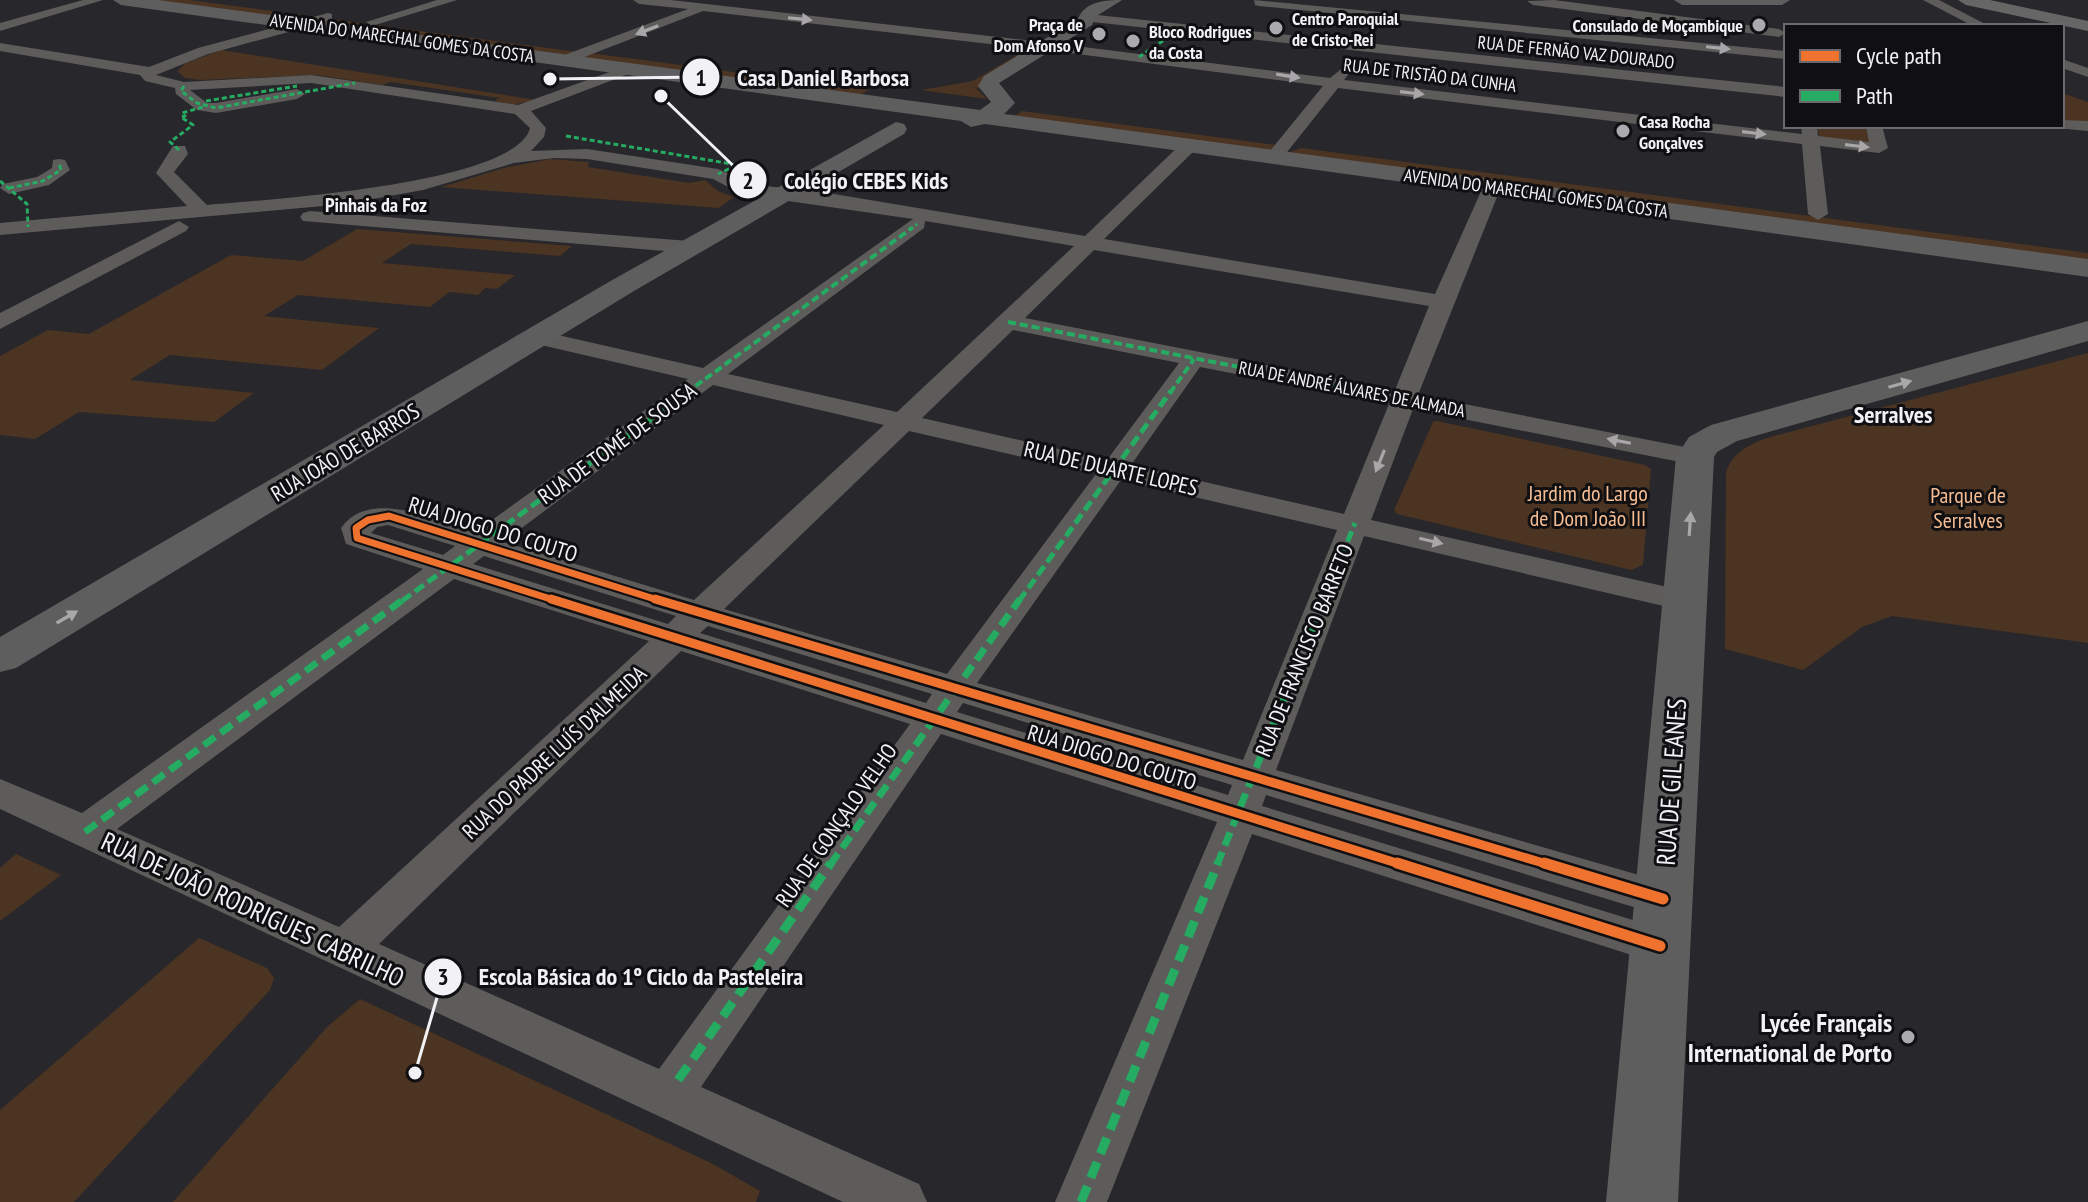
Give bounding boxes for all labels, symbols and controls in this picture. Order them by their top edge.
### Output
place label: Centro Paroquial de Cristo-Rei [1292,7,1399,51]
street label: AVENIDA DO MARECHAL GOMES DA COSTA [269,8,536,68]
one-way arrow [788,12,813,25]
place label: Praça de Dom Afonso V [994,13,1084,57]
place label: Consulado de Moçambique [1573,14,1743,37]
marker: Consulado de Moçambique [1750,16,1768,34]
marker: Centro Paroquial de Cristo-Rei [1267,19,1285,37]
place label: Bloco Rodrigues da Costa [1149,20,1252,64]
one-way arrow [635,24,659,36]
legend [1784,24,2064,128]
marker: Praça de Dom Afonso V [1090,25,1108,43]
street label: RUA DE FERNÃO VAZ DOURADO [1477,30,1676,74]
marker: Bloco Rodrigues da Costa [1124,32,1142,50]
text: Cycle path [1856,40,1942,71]
one-way arrow [1705,42,1730,55]
callout: Casa Daniel Barbosa [681,53,925,101]
street label: RUA DE TRISTÃO DA CUNHA [1342,53,1518,97]
text: 1 [695,62,707,93]
text: Casa Daniel Barbosa [737,62,909,93]
one-way arrow [1276,70,1301,83]
text: Path [1856,80,1893,111]
one-way arrow [1400,87,1425,100]
place label: Casa Rocha Gonçalves [1639,110,1710,154]
marker: Casa Rocha Gonçalves [1614,122,1632,140]
one-way arrow [1742,127,1767,140]
one-way arrow [1845,140,1870,153]
callout: Colégio CEBES Kids [728,156,965,204]
street label: AVENIDA DO MARECHAL GOMES DA COSTA [1403,163,1670,223]
text: 2 [742,165,754,196]
text: Colégio CEBES Kids [784,165,948,196]
district label: Pinhais da Foz [325,192,427,218]
street label: RUA DE ANDRÉ ÁLVARES DE ALMADA [1237,356,1468,422]
street label: RUA DE TOMÉ DE SOUSA [532,376,702,510]
one-way arrow [1887,377,1912,389]
street label: RUA JOÃO DE BARROS [266,397,424,507]
district label: Serralves [1854,399,1932,430]
street label: RUA DE DUARTE LOPES [1021,434,1201,502]
one-way arrow [1606,435,1631,447]
one-way arrow [1374,449,1387,473]
park label: Jardim do Largo de Dom João III [1527,479,1648,532]
park label: Parque de Serralves [1930,481,2006,534]
street label: RUA DIOGO DO COUTO [405,490,581,568]
one-way arrow [1684,511,1697,536]
one-way arrow [1419,535,1444,548]
street label: RUA DE FRANCISCO BARRETO [1249,540,1359,760]
one-way arrow [56,610,78,624]
street label: RUA DO PADRE LUÍS D'ALMEIDA [456,659,653,845]
street label: RUA DE GIL EANES [1649,697,1693,867]
street label: RUA DIOGO DO COUTO [1024,718,1200,796]
street label: RUA DE GONÇALO VELHO [769,738,903,912]
street label: RUA DE JOÃO RODRIGUES CABRILHO [96,824,410,994]
callout: Escola Básica do 1º Ciclo da Pasteleira [423,953,820,1001]
text: 3 [437,961,449,992]
text: Escola Básica do 1º Ciclo da Pasteleira [479,961,803,992]
place label: Lycée Français International de Porto [1688,1006,1892,1069]
marker: Lycée Français International de Porto [1899,1028,1917,1046]

